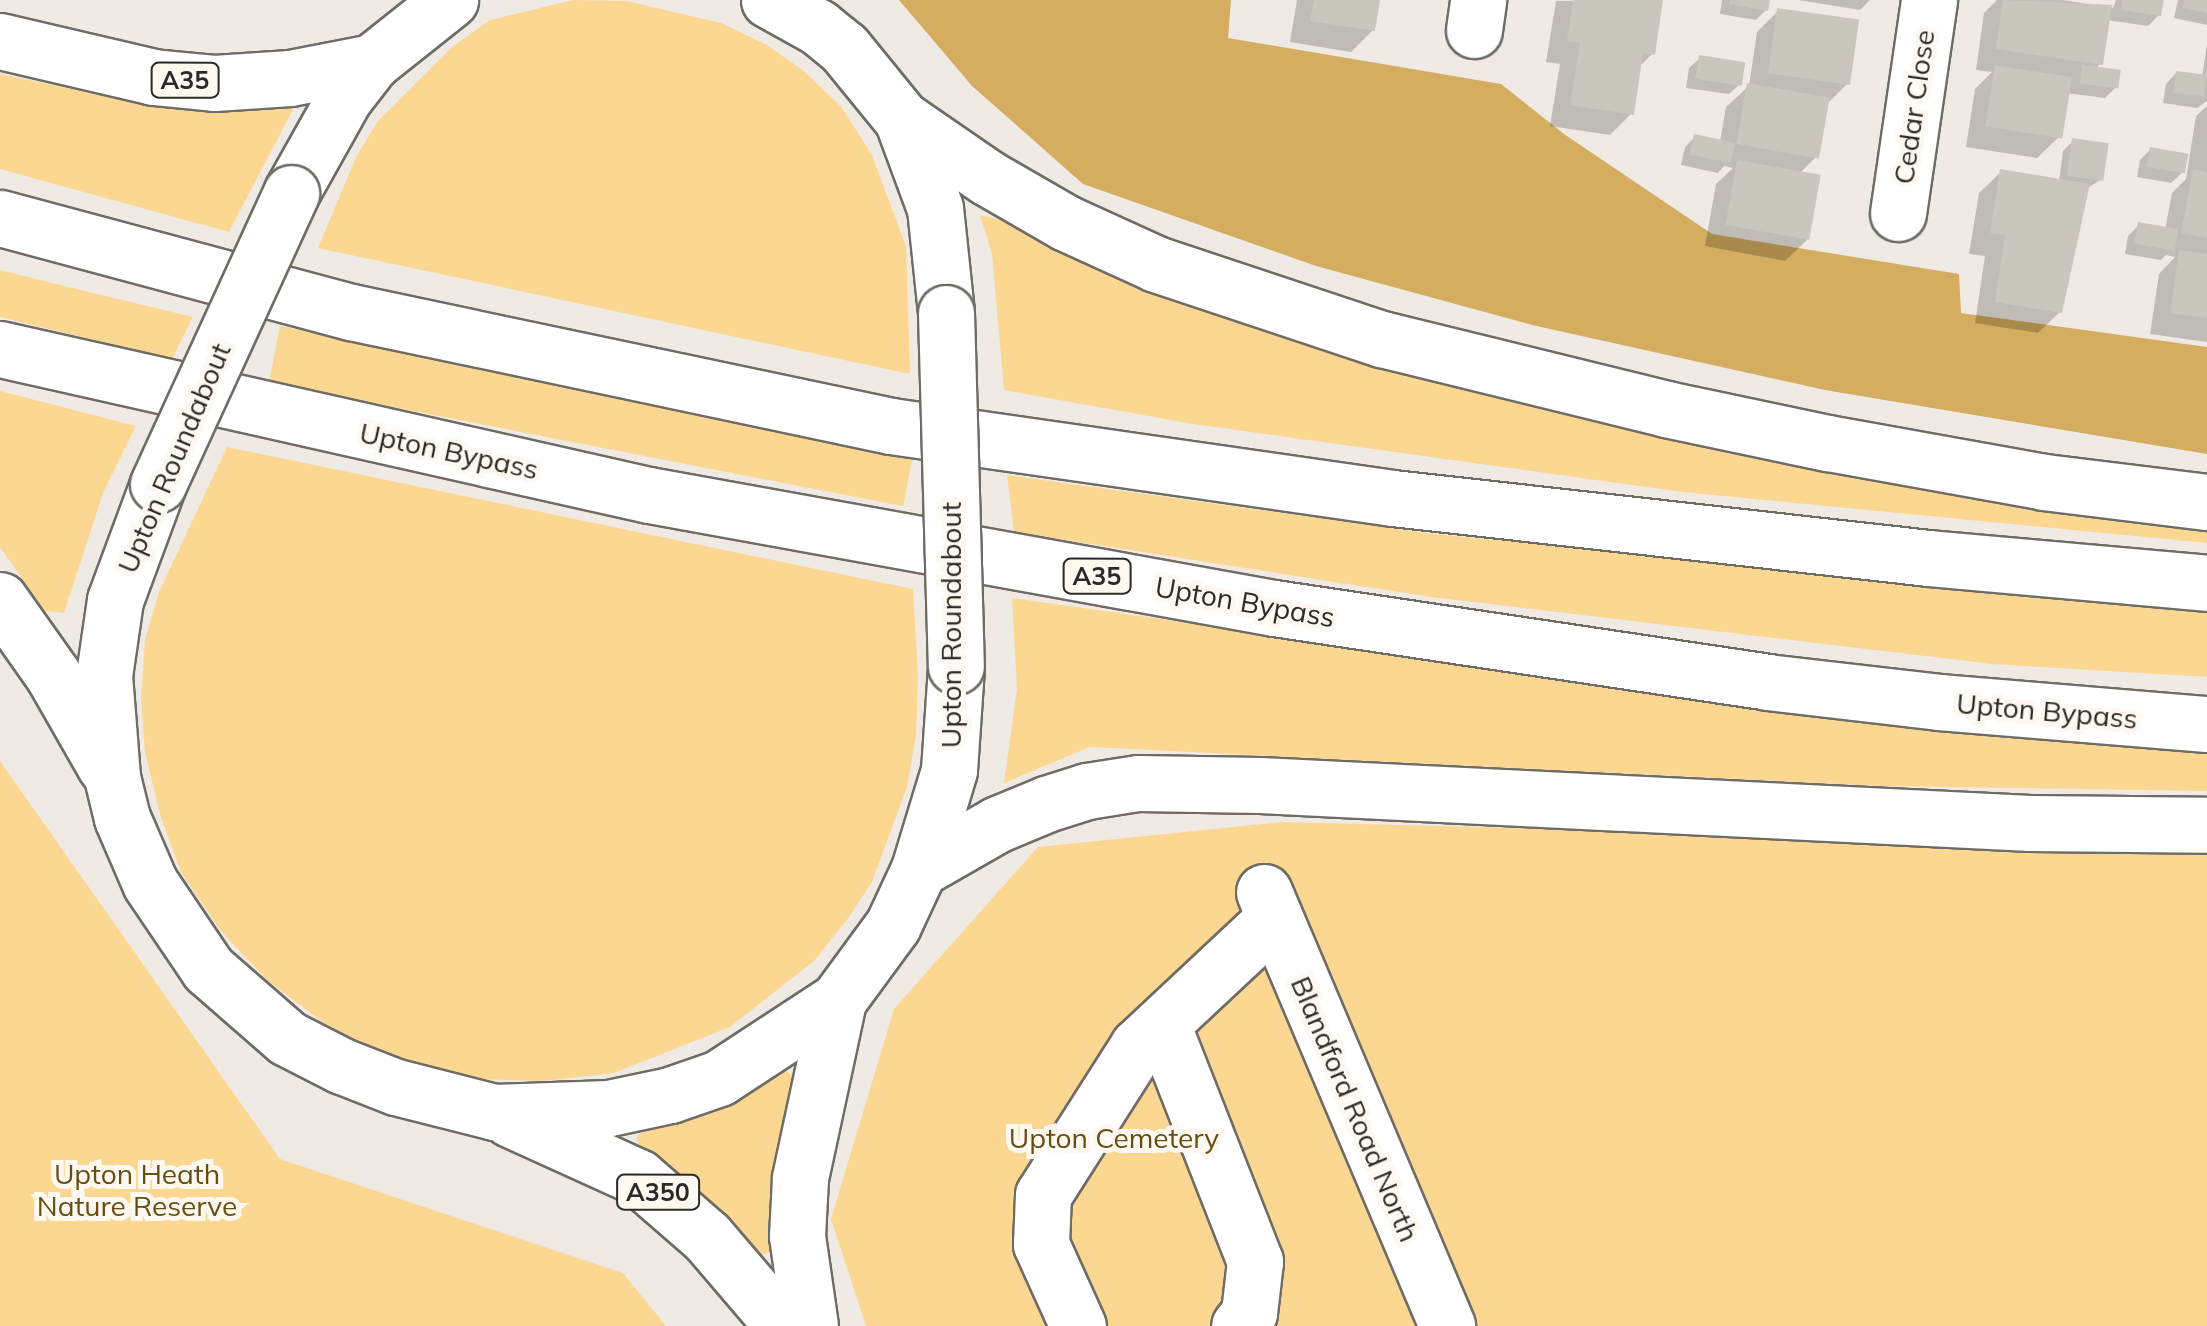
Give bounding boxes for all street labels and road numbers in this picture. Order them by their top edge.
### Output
street label: Cedar Close [1887,28,1941,186]
road number: A35 [150,60,220,100]
street label: Upton Roundabout [110,338,238,578]
street label: Upton Bypass [357,416,541,486]
street label: Upton Roundabout [934,502,968,748]
road number: A35 [1062,556,1132,596]
street label: Upton Bypass [1153,570,1337,634]
street label: Upton Bypass [1955,686,2139,736]
street label: Blandford Road North [1284,971,1426,1247]
road number: A350 [616,1172,700,1212]

